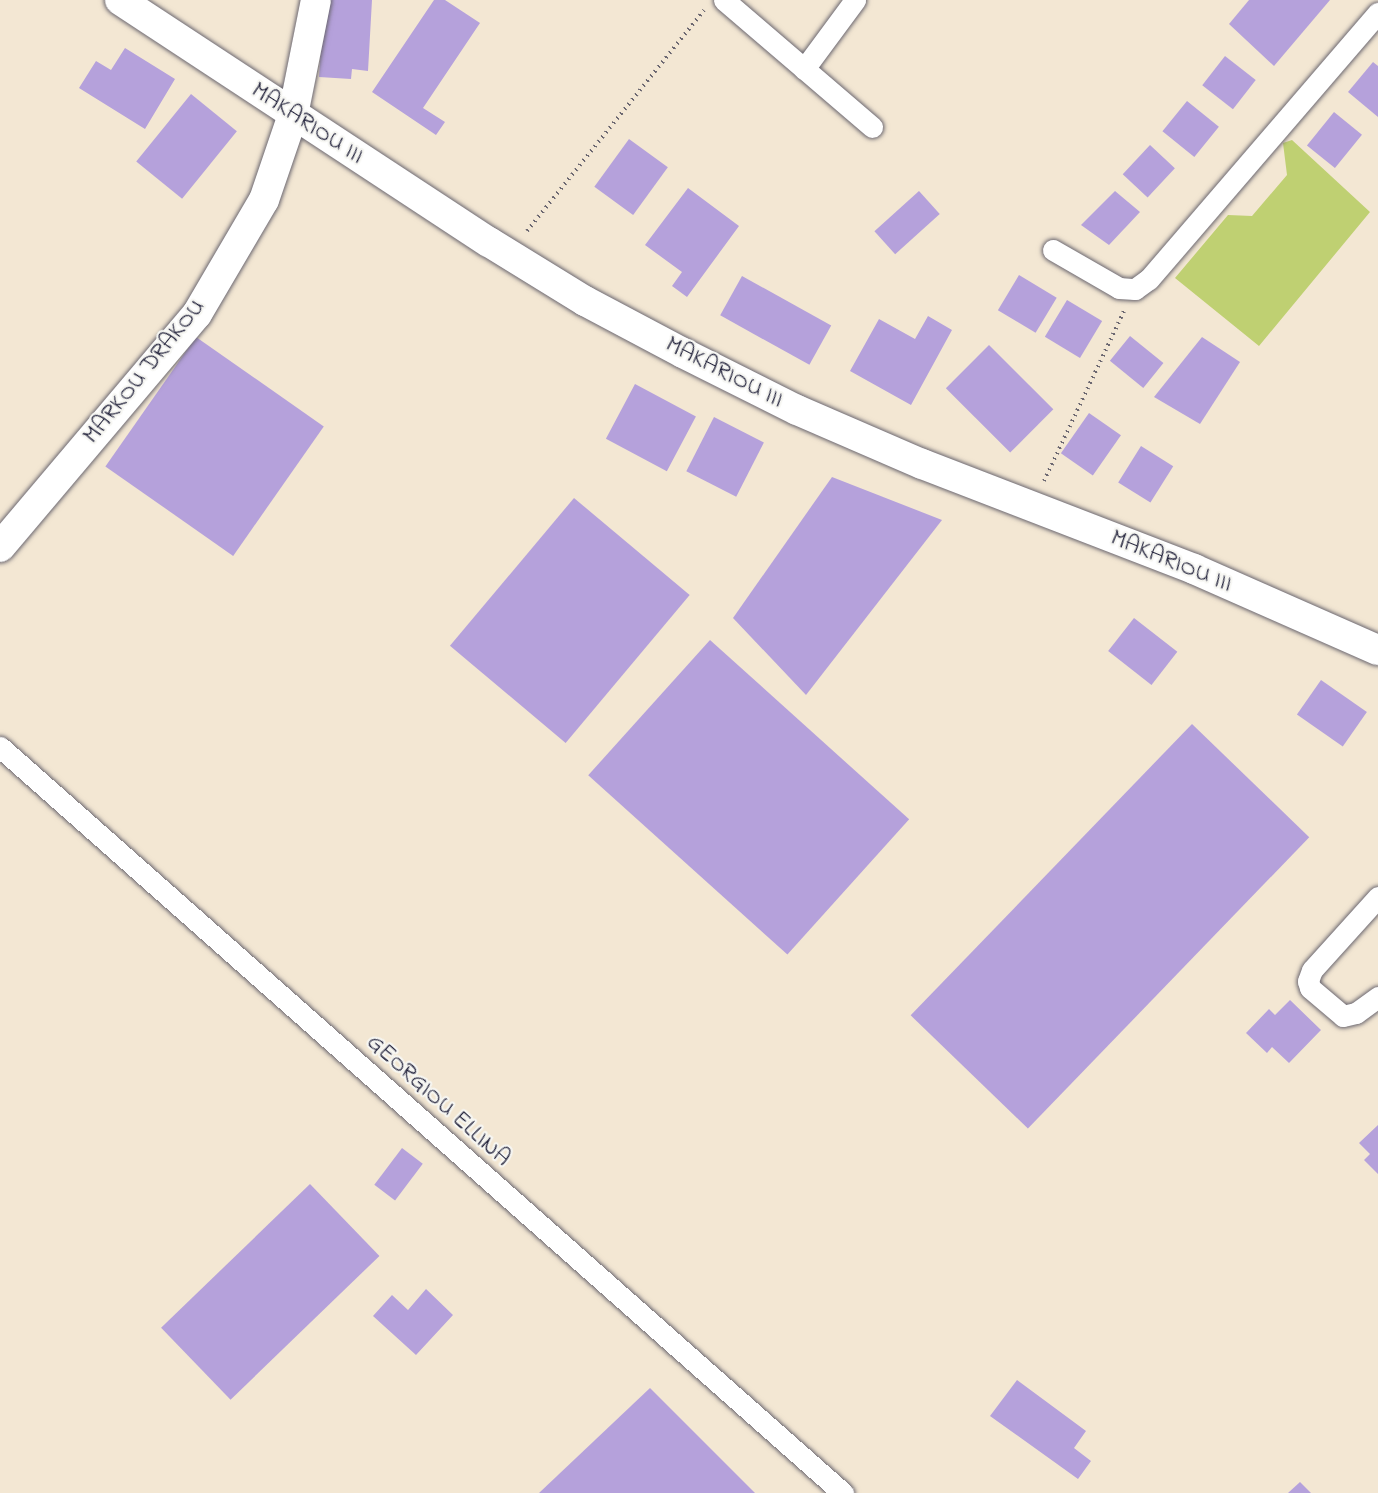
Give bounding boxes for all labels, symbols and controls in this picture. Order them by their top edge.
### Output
street label: MAKARIOU III [245,77,369,171]
street label: MARKOU DRAKOU [78,294,212,450]
street label: MAKARIOU III [660,331,788,415]
street label: MAKARIOU III [1106,525,1236,599]
street label: GEORGIOU ELLINA [360,1029,516,1173]

